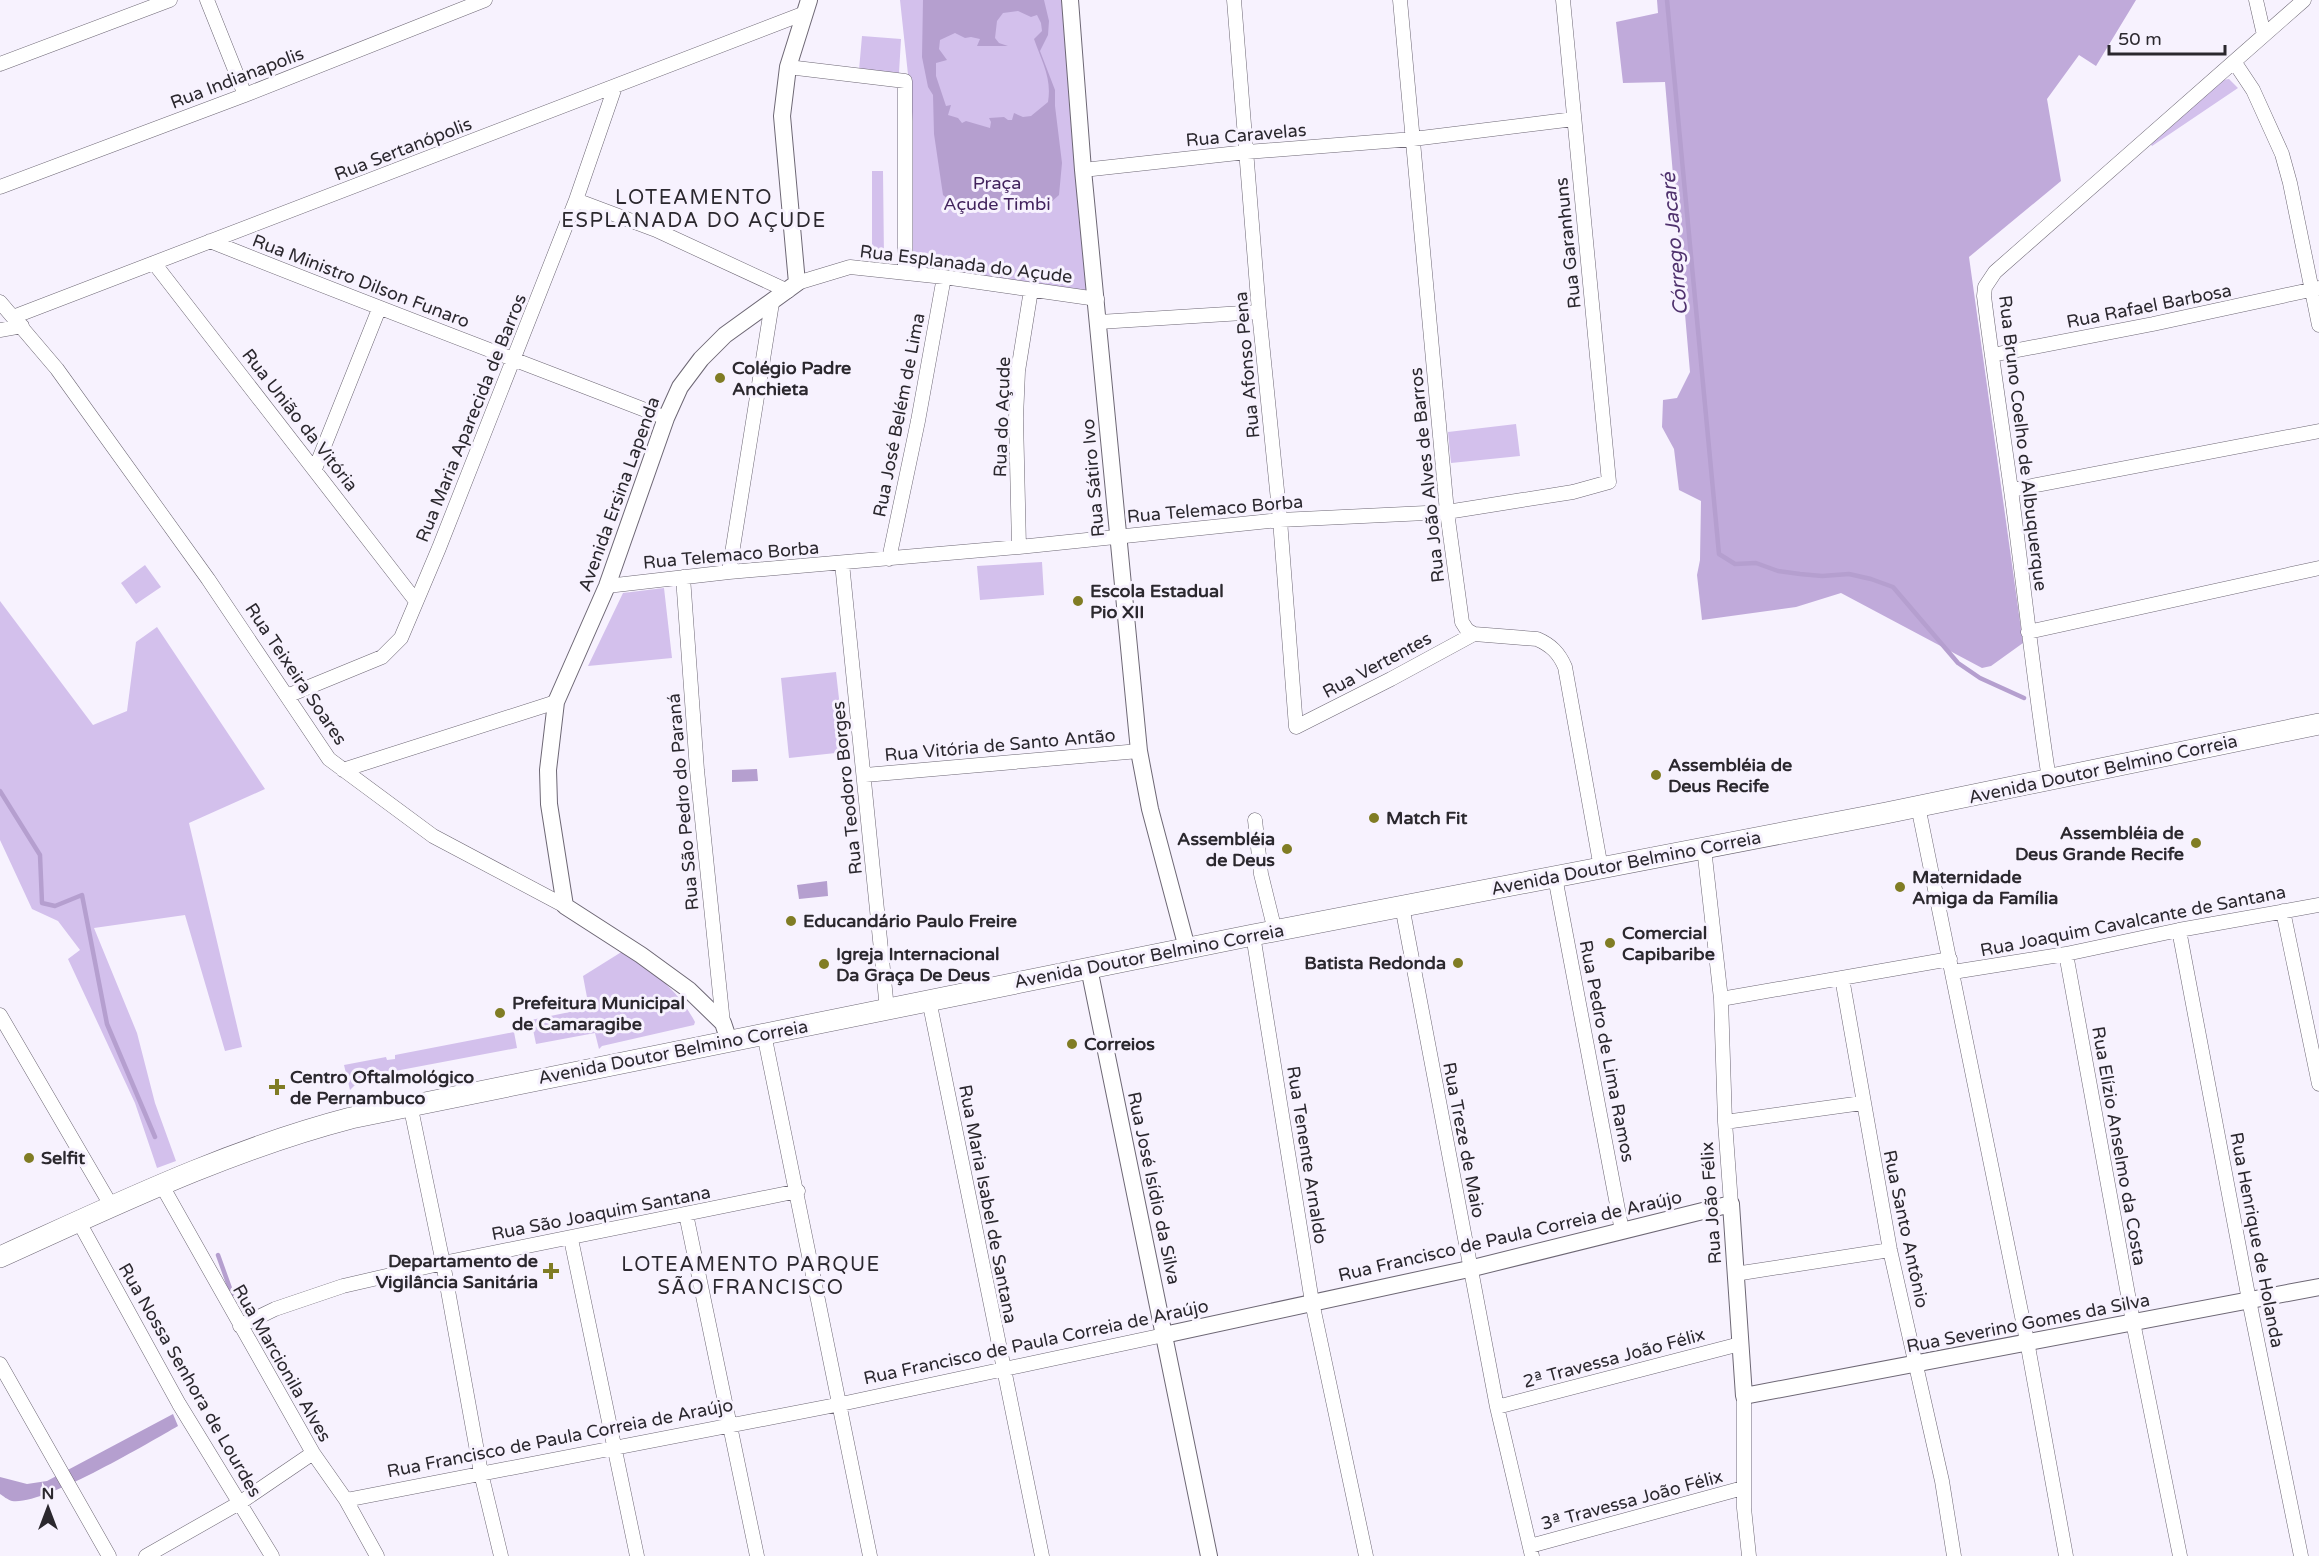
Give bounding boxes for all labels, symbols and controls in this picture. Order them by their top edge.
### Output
scale bar [2109,18,2224,56]
text: 50 m [2118,28,2162,50]
street label: Rua Indianapolis [167,42,307,114]
street label: Rua Sertanópolis [331,113,475,185]
street label: Rua Caravelas [1185,119,1307,151]
water label: Córrego Jacaré [1657,170,1693,316]
park label: Praça Açude Timbi [943,172,1051,215]
street label: Rua Garanhuns [1550,176,1586,310]
district label: LOTEAMENTO ESPLANADA DO AÇUDE [561,186,827,233]
street label: Rua Ministro Dilson Funaro [249,229,473,333]
street label: Rua Esplanada do Açude [858,240,1074,288]
street label: Rua Rafael Barbosa [2065,279,2233,333]
street label: Rua Maria Aparecida de Barros [411,291,531,545]
street label: Rua Afonso Pena [1230,291,1264,439]
street label: Rua Bruno Coelho de Albuquerque [1994,294,2052,592]
street label: Rua José Belém de Lima [868,311,930,519]
street label: Rua União da Vitória [237,344,363,496]
street label: Rua do Açude [989,356,1015,478]
place label: Colégio Padre Anchieta [732,357,851,400]
street label: Rua João Alves de Barros [1405,366,1449,584]
marker: Colégio Padre Anchieta [713,371,727,385]
street label: Avenida Ersina Lapenda [574,394,664,594]
street label: Rua Sátiro Ivo [1077,418,1109,538]
street label: Rua Telemaco Borba [1126,490,1304,528]
street label: Rua Telemaco Borba [642,536,820,574]
place label: Escola Estadual Pio XII [1090,580,1224,623]
marker: Escola Estadual Pio XII [1071,594,1085,608]
street label: Rua Teixeira Soares [240,599,352,749]
street label: Rua Vertentes [1319,627,1435,703]
street label: Rua São Pedro do Paraná [663,693,703,911]
street label: Rua Teodoro Borges [827,700,867,876]
street label: Rua Vitória de Santo Antão [884,724,1116,766]
street label: Avenida Doutor Belmino Correia [1966,730,2240,808]
place label: Assembléia de Deus Recife [1668,754,1792,797]
marker: Assembléia de Deus Recife [1649,768,1663,782]
place label: Match Fit [1386,807,1468,829]
marker: Match Fit [1367,811,1381,825]
place label: Assembléia de Deus Grande Recife [2015,822,2184,865]
street label: Avenida Doutor Belmino Correia [1489,826,1763,900]
place label: Assembléia de Deus [1177,828,1275,871]
marker: Assembléia de Deus Grande Recife [2189,836,2203,850]
marker: Assembléia de Deus [1280,842,1294,856]
place label: Maternidade Amiga da Família [1912,866,2058,909]
marker: Maternidade Amiga da Família [1893,880,1907,894]
street label: Rua Joaquim Cavalcante de Santana [1978,881,2288,961]
place label: Educandário Paulo Freire [803,910,1017,932]
marker: Educandário Paulo Freire [784,914,798,928]
street label: Avenida Doutor Belmino Correia [1012,919,1286,993]
place label: Comercial Capibaribe [1622,922,1715,965]
marker: Comercial Capibaribe [1603,936,1617,950]
street label: Rua Pedro de Lima Ramos [1575,938,1639,1164]
place label: Igreja Internacional Da Graça De Deus [836,943,1000,986]
place label: Batista Redonda [1304,952,1446,974]
marker: Batista Redonda [1451,956,1465,970]
marker: Igreja Internacional Da Graça De Deus [817,957,831,971]
place label: Prefeitura Municipal de Camaragibe [512,992,685,1035]
marker: Prefeitura Municipal de Camaragibe [493,1006,507,1020]
street label: Avenida Doutor Belmino Correia [536,1015,810,1089]
street label: Rua Elízio Anselmo da Costa [2087,1025,2151,1267]
place label: Correios [1084,1033,1155,1055]
marker: Correios [1065,1037,1079,1051]
street label: Rua Treze de Maio [1438,1060,1490,1220]
street label: Rua Tenente Arnaldo [1282,1064,1332,1246]
place label: Centro Oftalmológico de Pernambuco [290,1066,474,1109]
marker: Centro Oftalmológico de Pernambuco [268,1078,286,1096]
street label: Rua Maria Isabel de Santana [954,1083,1022,1325]
street label: Rua José Isídio da Silva [1123,1090,1185,1286]
street label: Rua Henrique de Holanda [2225,1130,2289,1350]
street label: Rua João Félix [1696,1141,1726,1265]
place label: Selfit [41,1147,85,1169]
street label: Rua Santo Antônio [1878,1148,1934,1310]
marker: Selfit [22,1151,36,1165]
street label: Rua São Joaquim Santana [490,1181,712,1245]
street label: Rua Francisco de Paula Correia de Araújo [1336,1186,1684,1286]
place label: Departamento de Vigilância Sanitária [376,1250,538,1293]
district label: LOTEAMENTO PARQUE SÃO FRANCISCO [621,1253,881,1300]
street label: Rua Nossa Senhora de Lourdes [114,1259,266,1501]
marker: Departamento de Vigilância Sanitária [542,1262,560,1280]
street label: Rua Marcionila Alves [228,1280,336,1446]
street label: Rua Severino Gomes da Silva [1904,1289,2152,1357]
street label: Rua Francisco de Paula Correia de Araújo [861,1295,1211,1389]
street label: 2ª Travessa João Félix [1521,1323,1707,1393]
street label: Rua Francisco de Paula Correia de Araújo [385,1394,735,1482]
street label: 3ª Travessa João Félix [1539,1465,1725,1535]
north arrow [18,1478,78,1538]
text: N [42,1484,54,1504]

